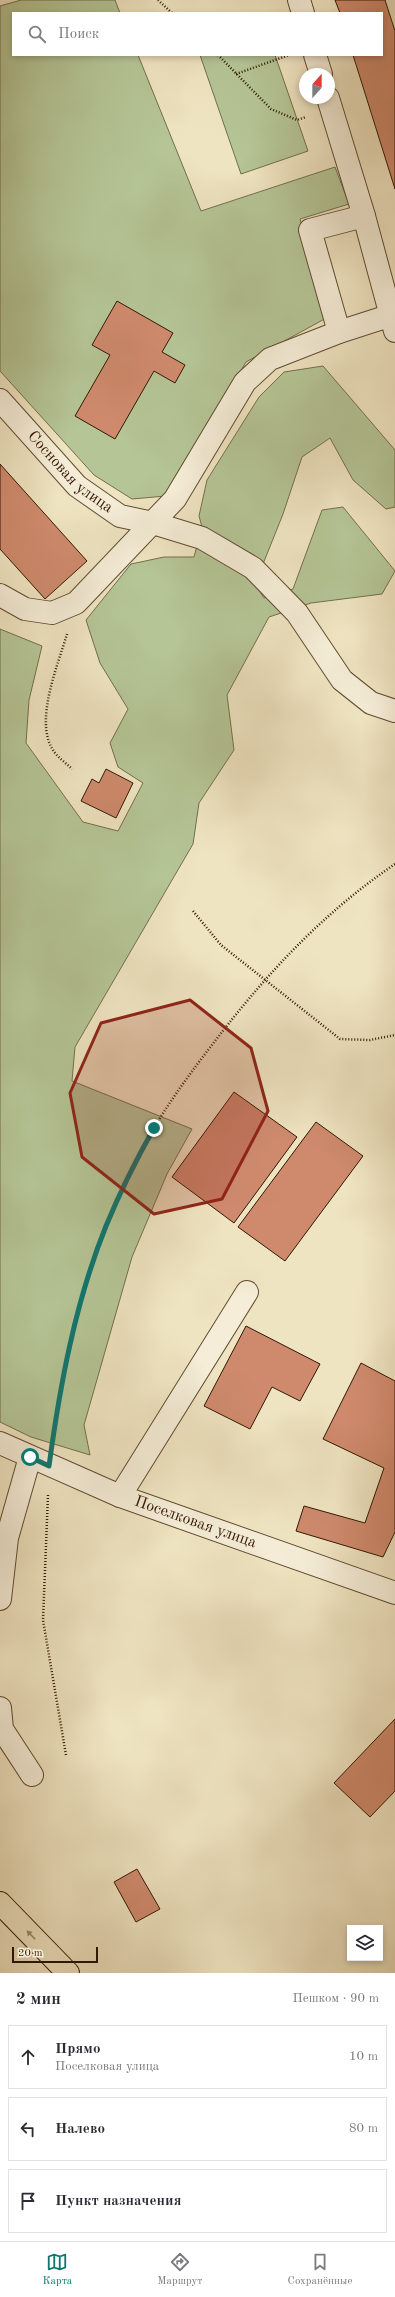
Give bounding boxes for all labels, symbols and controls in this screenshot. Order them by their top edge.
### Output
search box [12,12,383,56]
icon: search [26,23,48,45]
text: Поиск [58,27,99,42]
north arrow [299,68,335,104]
street label: Сосновая улица [24,428,116,516]
route end [145,1119,163,1137]
route start [21,1448,39,1466]
street label: Поселковая улица [132,1494,259,1551]
map controls [347,1925,383,1961]
button: layers [347,1925,383,1961]
one-way arrow [26,1930,36,1940]
scale bar [12,1945,98,1964]
text: 20 m [18,1948,43,1959]
text: 2 мин [16,1991,61,2008]
text: Пешком · 90 m [292,1992,379,2005]
text: Прямо [55,2042,101,2057]
icon: ahead [17,2046,39,2068]
text: 10 m [349,2050,378,2063]
text: Поселковая улица [55,2060,159,2073]
icon: left [17,2118,39,2140]
text: Налево [55,2122,105,2137]
text: 80 m [349,2122,378,2135]
icon: arrive [17,2190,39,2212]
text: Пункт назначения [55,2194,182,2209]
tab: Карта [43,2251,72,2289]
tab: Маршрут [157,2251,203,2289]
tab: Сохранённые [288,2251,352,2289]

